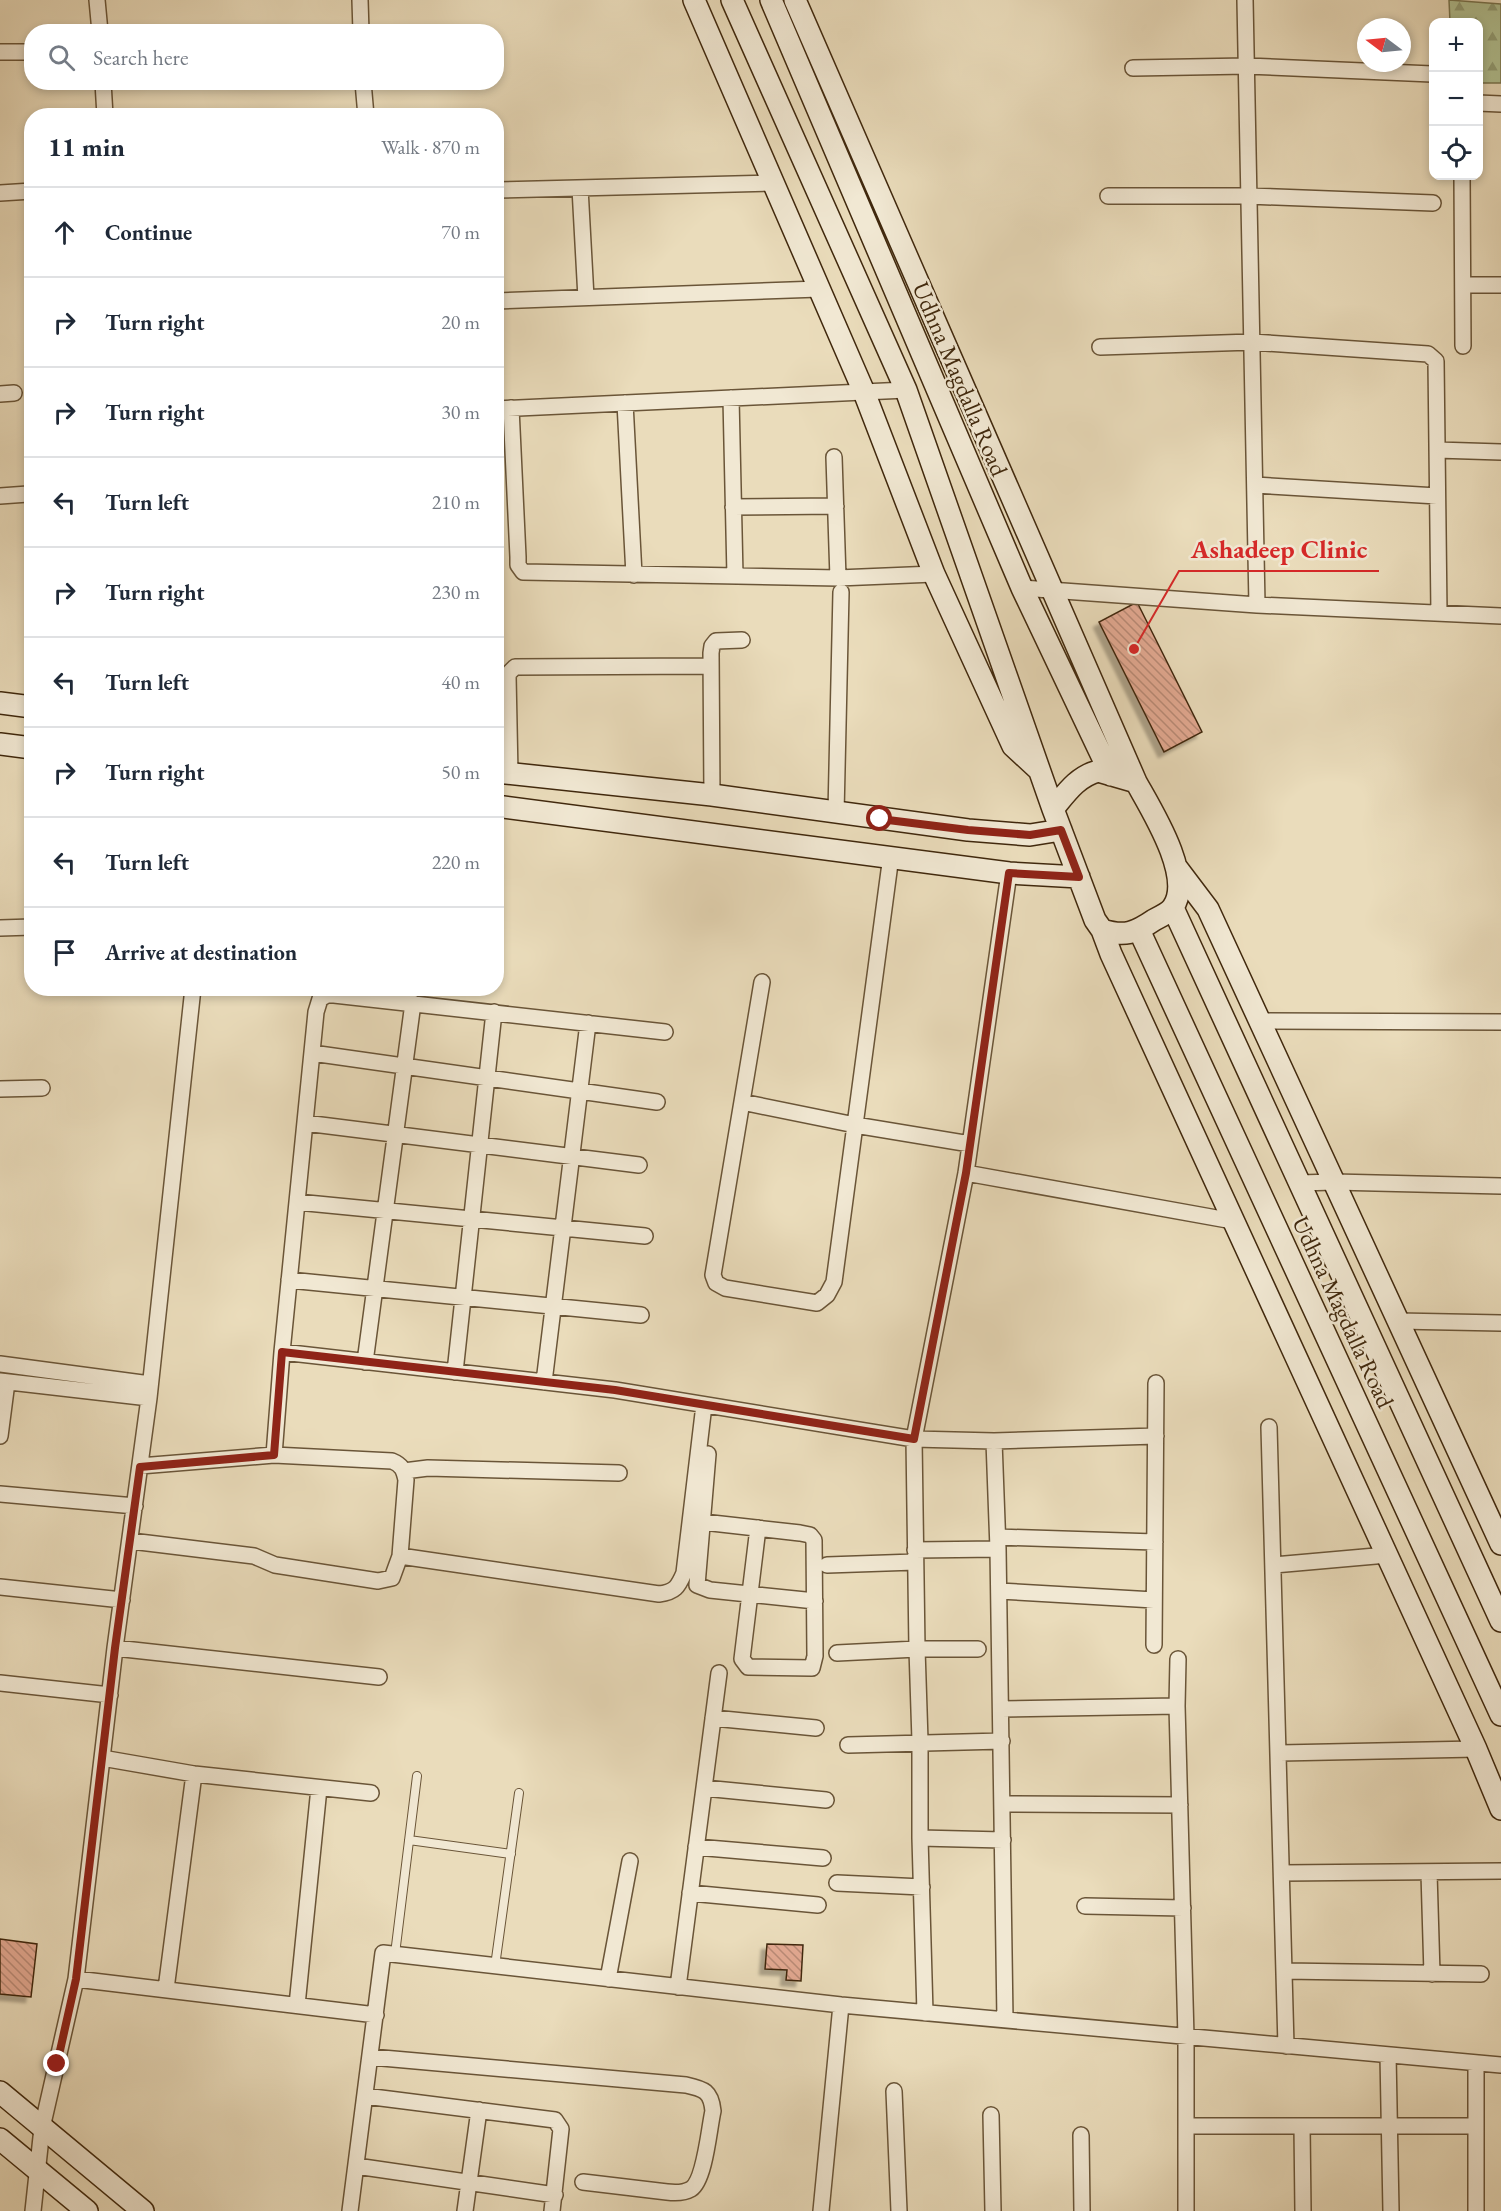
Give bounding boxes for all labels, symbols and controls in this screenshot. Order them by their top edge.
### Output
north arrow [1357,18,1411,72]
map controls [1429,18,1483,180]
button: + [1429,18,1483,72]
search box [24,24,504,90]
icon: search [45,41,78,74]
text: Search here [93,43,188,72]
button: − [1429,72,1483,126]
button: locate [1429,126,1483,180]
text: 11 min [48,130,125,164]
text: Walk · 870 m [381,134,480,160]
icon: ahead [48,216,81,249]
text: Continue [105,218,192,247]
text: 70 m [441,219,480,245]
street label: Udhna Magdalla Road [906,277,1016,482]
icon: right [48,306,81,339]
text: Turn right [105,308,204,337]
text: 20 m [441,309,480,335]
icon: right [48,396,81,429]
text: Turn right [105,398,204,427]
text: 30 m [441,399,480,425]
icon: left [48,486,81,519]
text: Turn left [105,488,189,517]
text: 210 m [432,489,480,515]
callout: Ashadeep Clinic [1179,527,1379,571]
text: Ashadeep Clinic [1190,532,1368,566]
icon: right [48,576,81,609]
text: Turn right [105,578,204,607]
text: 230 m [432,579,480,605]
icon: left [48,666,81,699]
text: Turn left [105,668,189,697]
text: 40 m [441,669,480,695]
icon: right [48,756,81,789]
text: Turn right [105,758,204,787]
text: 50 m [441,759,480,785]
route start [866,805,892,831]
icon: left [48,846,81,879]
text: Turn left [105,848,189,877]
text: 220 m [432,849,480,875]
icon: arrive [48,936,81,969]
text: Arrive at destination [105,938,297,967]
street label: Udhna Magdalla Road [1285,1211,1402,1413]
route end [43,2050,69,2076]

